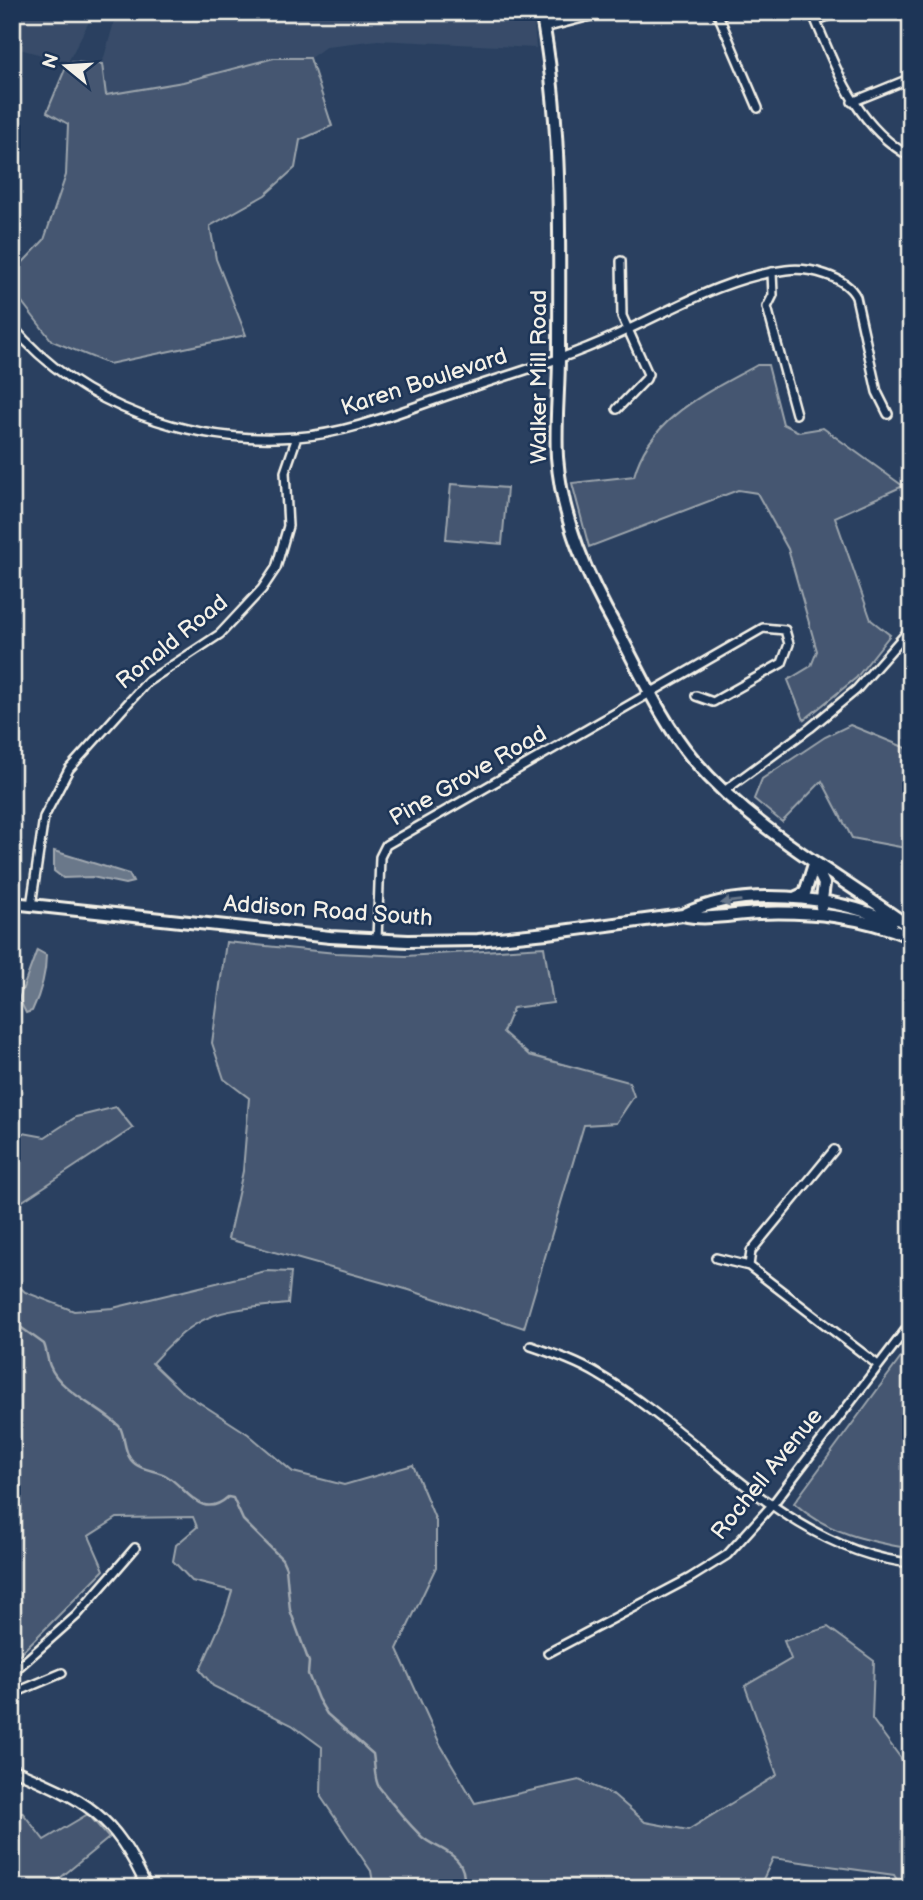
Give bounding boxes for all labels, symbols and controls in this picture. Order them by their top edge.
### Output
north arrow [32,32,102,102]
text: N [38,51,64,72]
street label: Walker Mill Road [525,290,553,464]
street label: Karen Boulevard [337,342,511,422]
street label: Ronald Road [111,589,233,695]
street label: Pine Grove Road [384,720,552,832]
street label: Addison Road South [222,890,434,932]
one-way arrow [720,896,742,907]
street label: Rochell Avenue [705,1402,829,1546]

